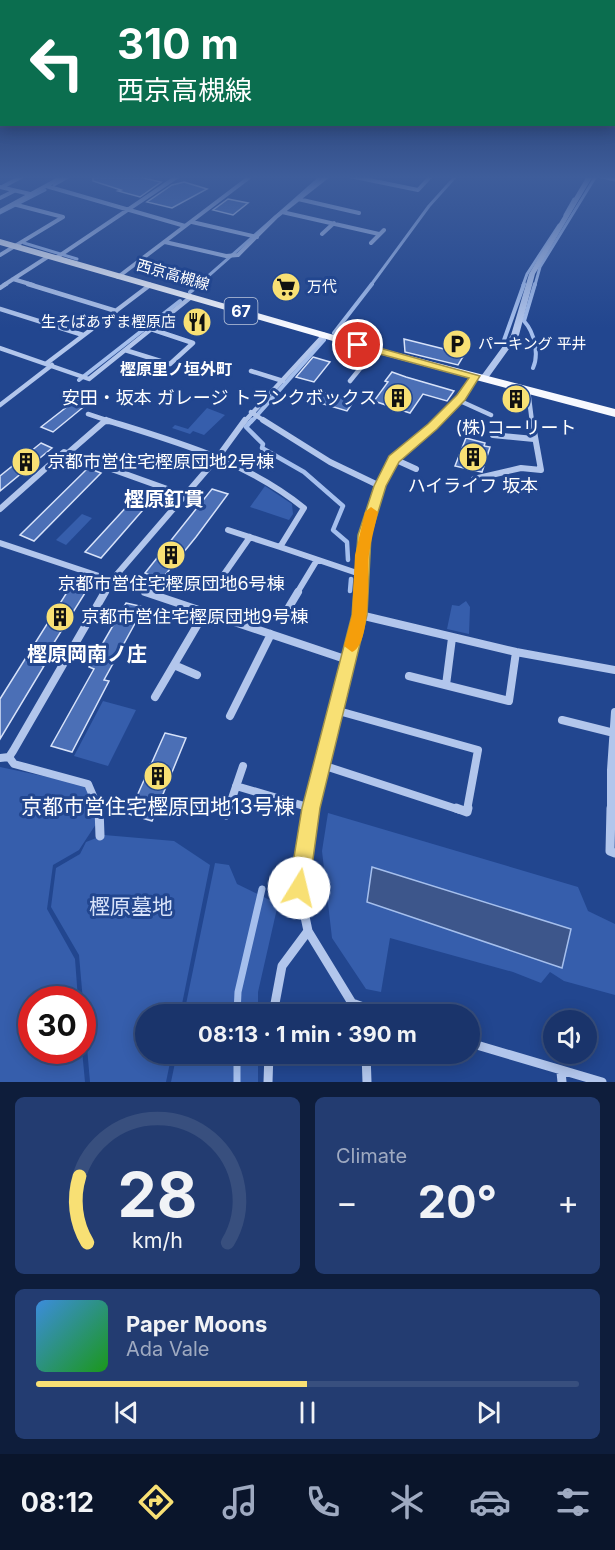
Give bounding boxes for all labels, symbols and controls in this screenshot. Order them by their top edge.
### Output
text: 310 m [117,18,239,69]
icon: left [18,24,96,102]
text: 西京高槻線 [117,74,252,107]
street label: 西京高槻線 [134,255,212,294]
supermarket icon: 万代 [270,271,302,303]
place label: 万代 [307,277,337,296]
road number: 67 [224,298,258,324]
restaurant icon: 生そばあずま樫原店 [181,306,213,338]
place label: 生そばあずま樫原店 [41,312,176,331]
pin [332,319,383,370]
icon: arrive [341,328,374,361]
parking icon: パーキング 平井 [441,328,473,360]
place label: パーキング 平井 [478,334,587,353]
district label: 樫原里ノ垣外町 [120,359,232,379]
building icon: 安田・坂本 ガレージ トランクボックス [382,382,414,414]
building icon: (株)コーリート [500,383,532,415]
place label: 安田・坂本 ガレージ トランクボックス [62,387,377,408]
place label: (株)コーリート [455,417,577,438]
building icon: ハイライフ 坂本 [457,441,489,473]
building icon: 京都市営住宅樫原団地2号棟 [10,446,42,478]
place label: 京都市営住宅樫原団地2号棟 [47,451,274,472]
place label: ハイライフ 坂本 [408,475,538,496]
district label: 樫原釘貫 [124,487,204,511]
building icon: 京都市営住宅樫原団地6号棟 [155,539,187,571]
place label: 京都市営住宅樫原団地6号棟 [57,573,285,594]
building icon: 京都市営住宅樫原団地9号棟 [44,601,76,633]
place label: 京都市営住宅樫原団地9号棟 [81,606,308,627]
district label: 樫原岡南ノ庄 [27,642,147,666]
building icon: 京都市営住宅樫原団地13号棟 [142,760,174,792]
place label: 京都市営住宅樫原団地13号棟 [21,794,295,819]
position arrow [267,856,331,920]
park label: 樫原墓地 [89,894,173,919]
speed limit sign: 30 [18,986,96,1064]
map controls [543,1010,597,1064]
button: sound [543,1010,597,1064]
text: 08:13 · 1 min · 390 m [198,1021,417,1047]
text: Climate [336,1144,407,1168]
text: 28 [118,1157,197,1232]
text: 20° [418,1174,497,1229]
text: − [336,1182,358,1222]
text: + [557,1182,579,1222]
text: km/h [132,1227,183,1253]
text: Paper Moons [126,1311,267,1337]
text: Ada Vale [126,1337,209,1361]
icon: previous [110,1396,143,1429]
icon: pause [291,1396,324,1429]
icon: next [472,1396,505,1429]
icon: directions [135,1481,177,1523]
icon: music [219,1481,261,1523]
icon: phone [302,1481,344,1523]
icon: climate [386,1481,428,1523]
icon: car [469,1481,511,1523]
icon: filters [552,1481,594,1523]
text: 08:12 [21,1486,94,1519]

